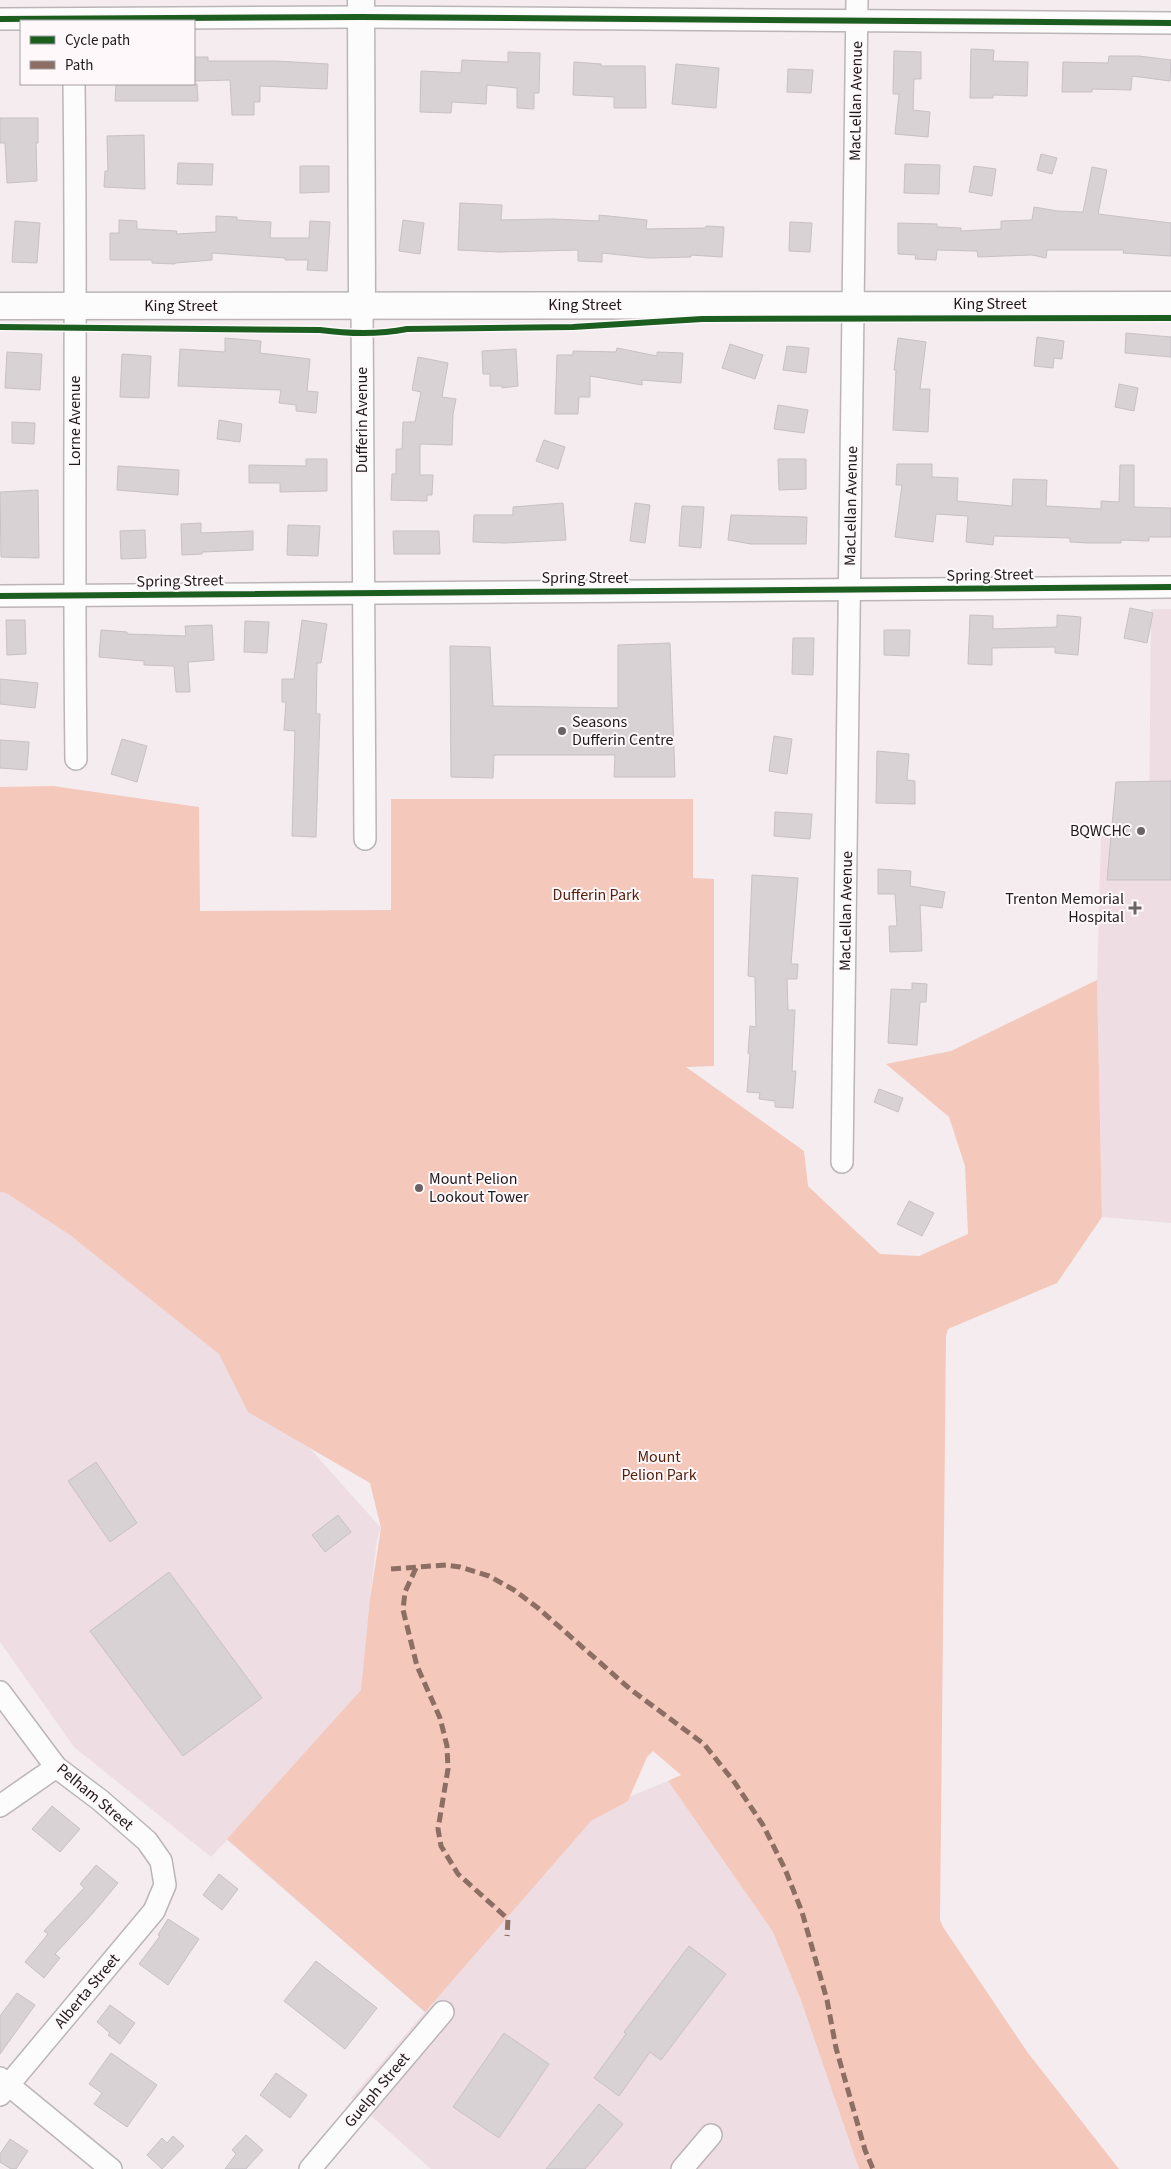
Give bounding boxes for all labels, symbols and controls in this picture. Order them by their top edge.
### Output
legend [20,20,195,85]
text: Cycle path [65,30,130,51]
street label: MacLellan Avenue [844,41,868,161]
text: Path [65,55,93,76]
street label: King Street [953,293,1027,315]
street label: King Street [548,294,622,316]
street label: King Street [144,295,218,317]
street label: Dufferin Avenue [351,367,373,473]
street label: Lorne Avenue [64,375,86,467]
street label: MacLellan Avenue [839,446,863,566]
street label: Spring Street [946,563,1034,587]
street label: Spring Street [541,567,629,589]
street label: Spring Street [136,569,224,593]
place label: Seasons Dufferin Centre [572,711,674,751]
marker: Seasons Dufferin Centre [556,725,568,737]
place label: BQWCHC [1070,820,1131,842]
marker: BQWCHC [1135,825,1147,837]
street label: MacLellan Avenue [834,851,858,971]
park label: Dufferin Park [553,884,640,906]
place label: Trenton Memorial Hospital [1005,888,1124,928]
marker: Trenton Memorial Hospital [1128,901,1142,915]
place label: Mount Pelion Lookout Tower [429,1168,529,1208]
marker: Mount Pelion Lookout Tower [413,1182,425,1194]
park label: Mount Pelion Park [621,1446,697,1486]
street label: Pelham Street [52,1758,139,1836]
street label: Alberta Street [49,1948,125,2033]
street label: Guelph Street [339,2047,415,2132]

